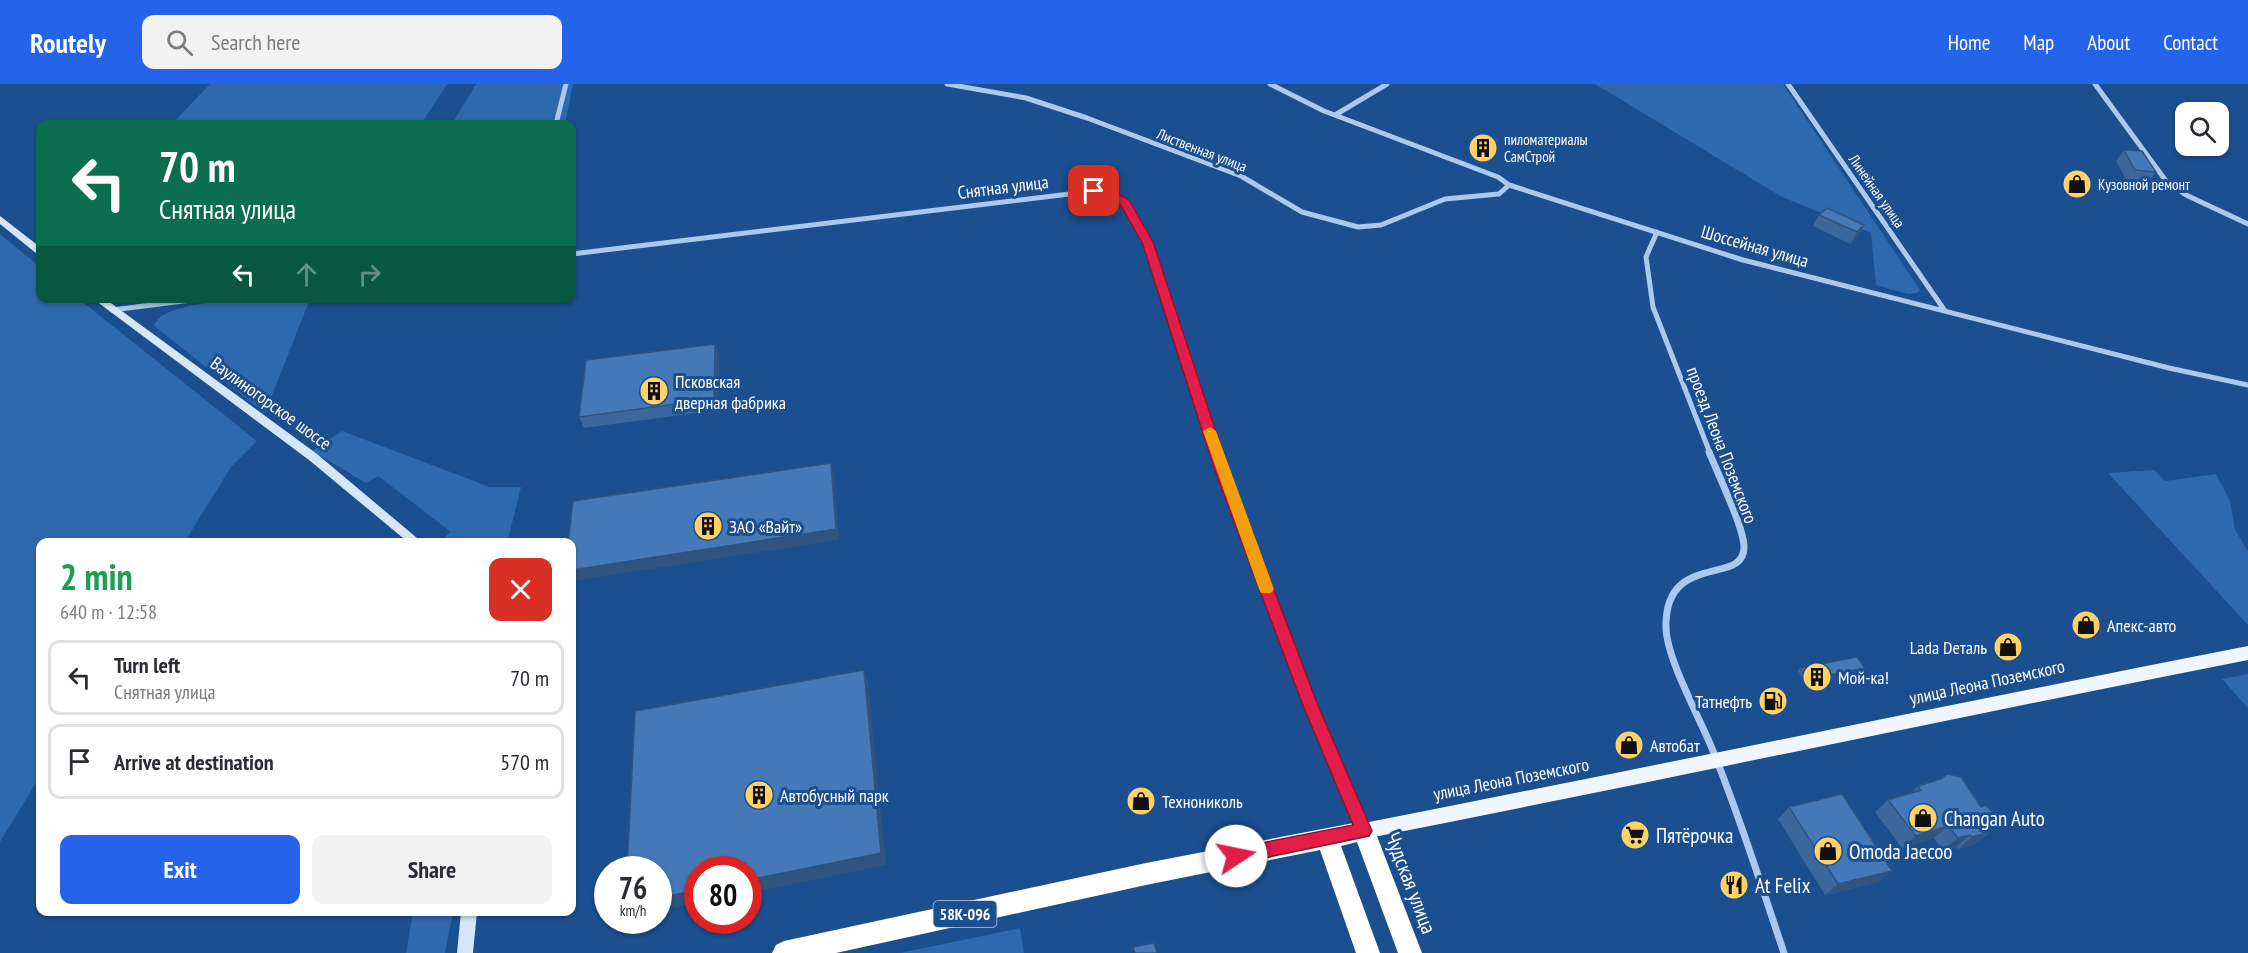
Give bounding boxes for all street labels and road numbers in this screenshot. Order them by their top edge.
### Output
street label: Лиственная улица [1153,124,1250,176]
street label: Линейная улица [1844,150,1909,232]
street label: Снятная улица [956,170,1050,204]
street label: Шоссейная улица [1699,220,1811,272]
street label: Ваулиногорское шоссе [206,351,336,455]
street label: проезд Леона Поземского [1682,363,1763,527]
street label: улица Леона Поземского [1907,654,2067,710]
street label: улица Леона Поземского [1431,753,1591,805]
street label: Чудская улица [1379,828,1443,938]
road number: 58К-096 [934,901,996,927]

